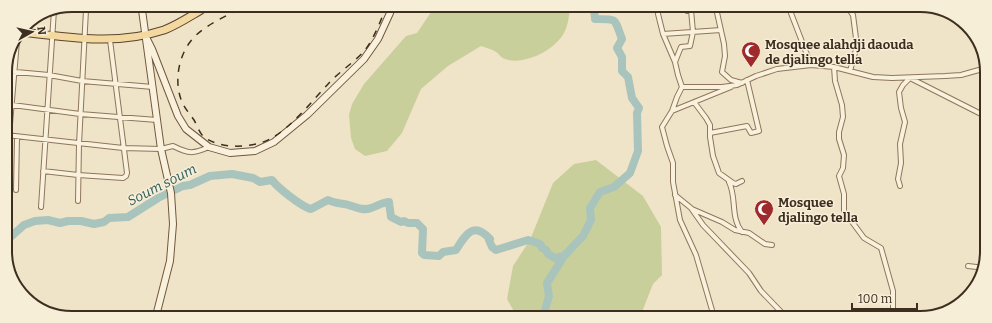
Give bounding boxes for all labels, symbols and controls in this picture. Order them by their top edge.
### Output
north arrow [12,12,52,52]
text: N [34,26,49,36]
place label: Mosquee alahdji daouda de djalingo tella [765,37,914,68]
mosque icon: Mosquee alahdji daouda de djalingo tella [740,40,762,68]
water label: Soum soum [125,160,199,210]
place label: Mosquee djalingo tella [778,195,859,226]
mosque icon: Mosquee djalingo tella [753,198,775,226]
scale bar [852,285,917,311]
text: 100 m [858,292,893,306]

